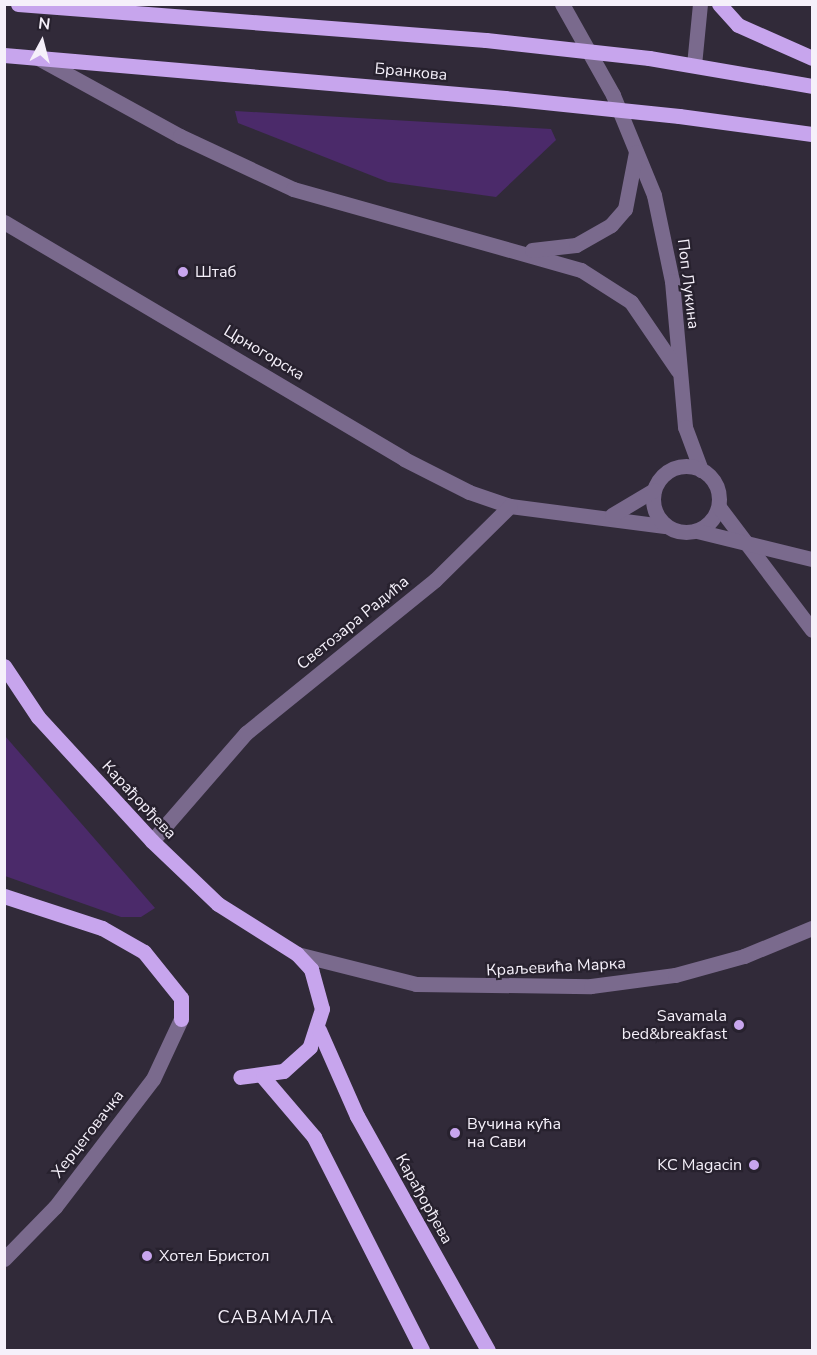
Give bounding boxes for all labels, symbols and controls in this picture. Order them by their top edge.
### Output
north arrow [12,12,72,72]
text: N [37,12,51,36]
street label: Бранкова [374,59,448,85]
street label: Поп Лукина [673,238,703,330]
place label: Штаб [195,262,237,282]
marker: Штаб [176,265,190,279]
street label: Црногорска [220,321,308,385]
street label: Светозара Радића [293,572,413,674]
street label: Карађорђева [98,757,180,843]
street label: Краљевића Марка [486,954,626,980]
place label: Savamala bed&breakfast [622,1006,727,1044]
marker: Savamala bed&breakfast [732,1018,746,1032]
street label: Херцеговачка [48,1086,128,1182]
place label: Вучина кућа на Сави [467,1114,561,1152]
marker: Вучина кућа на Сави [448,1126,462,1140]
street label: Карађорђева [391,1151,457,1247]
place label: KC Magacin [657,1155,742,1175]
marker: KC Magacin [747,1158,761,1172]
place label: Хотел Бристол [159,1246,270,1266]
marker: Хотел Бристол [140,1249,154,1263]
district label: САВАМАЛА [217,1306,335,1328]

